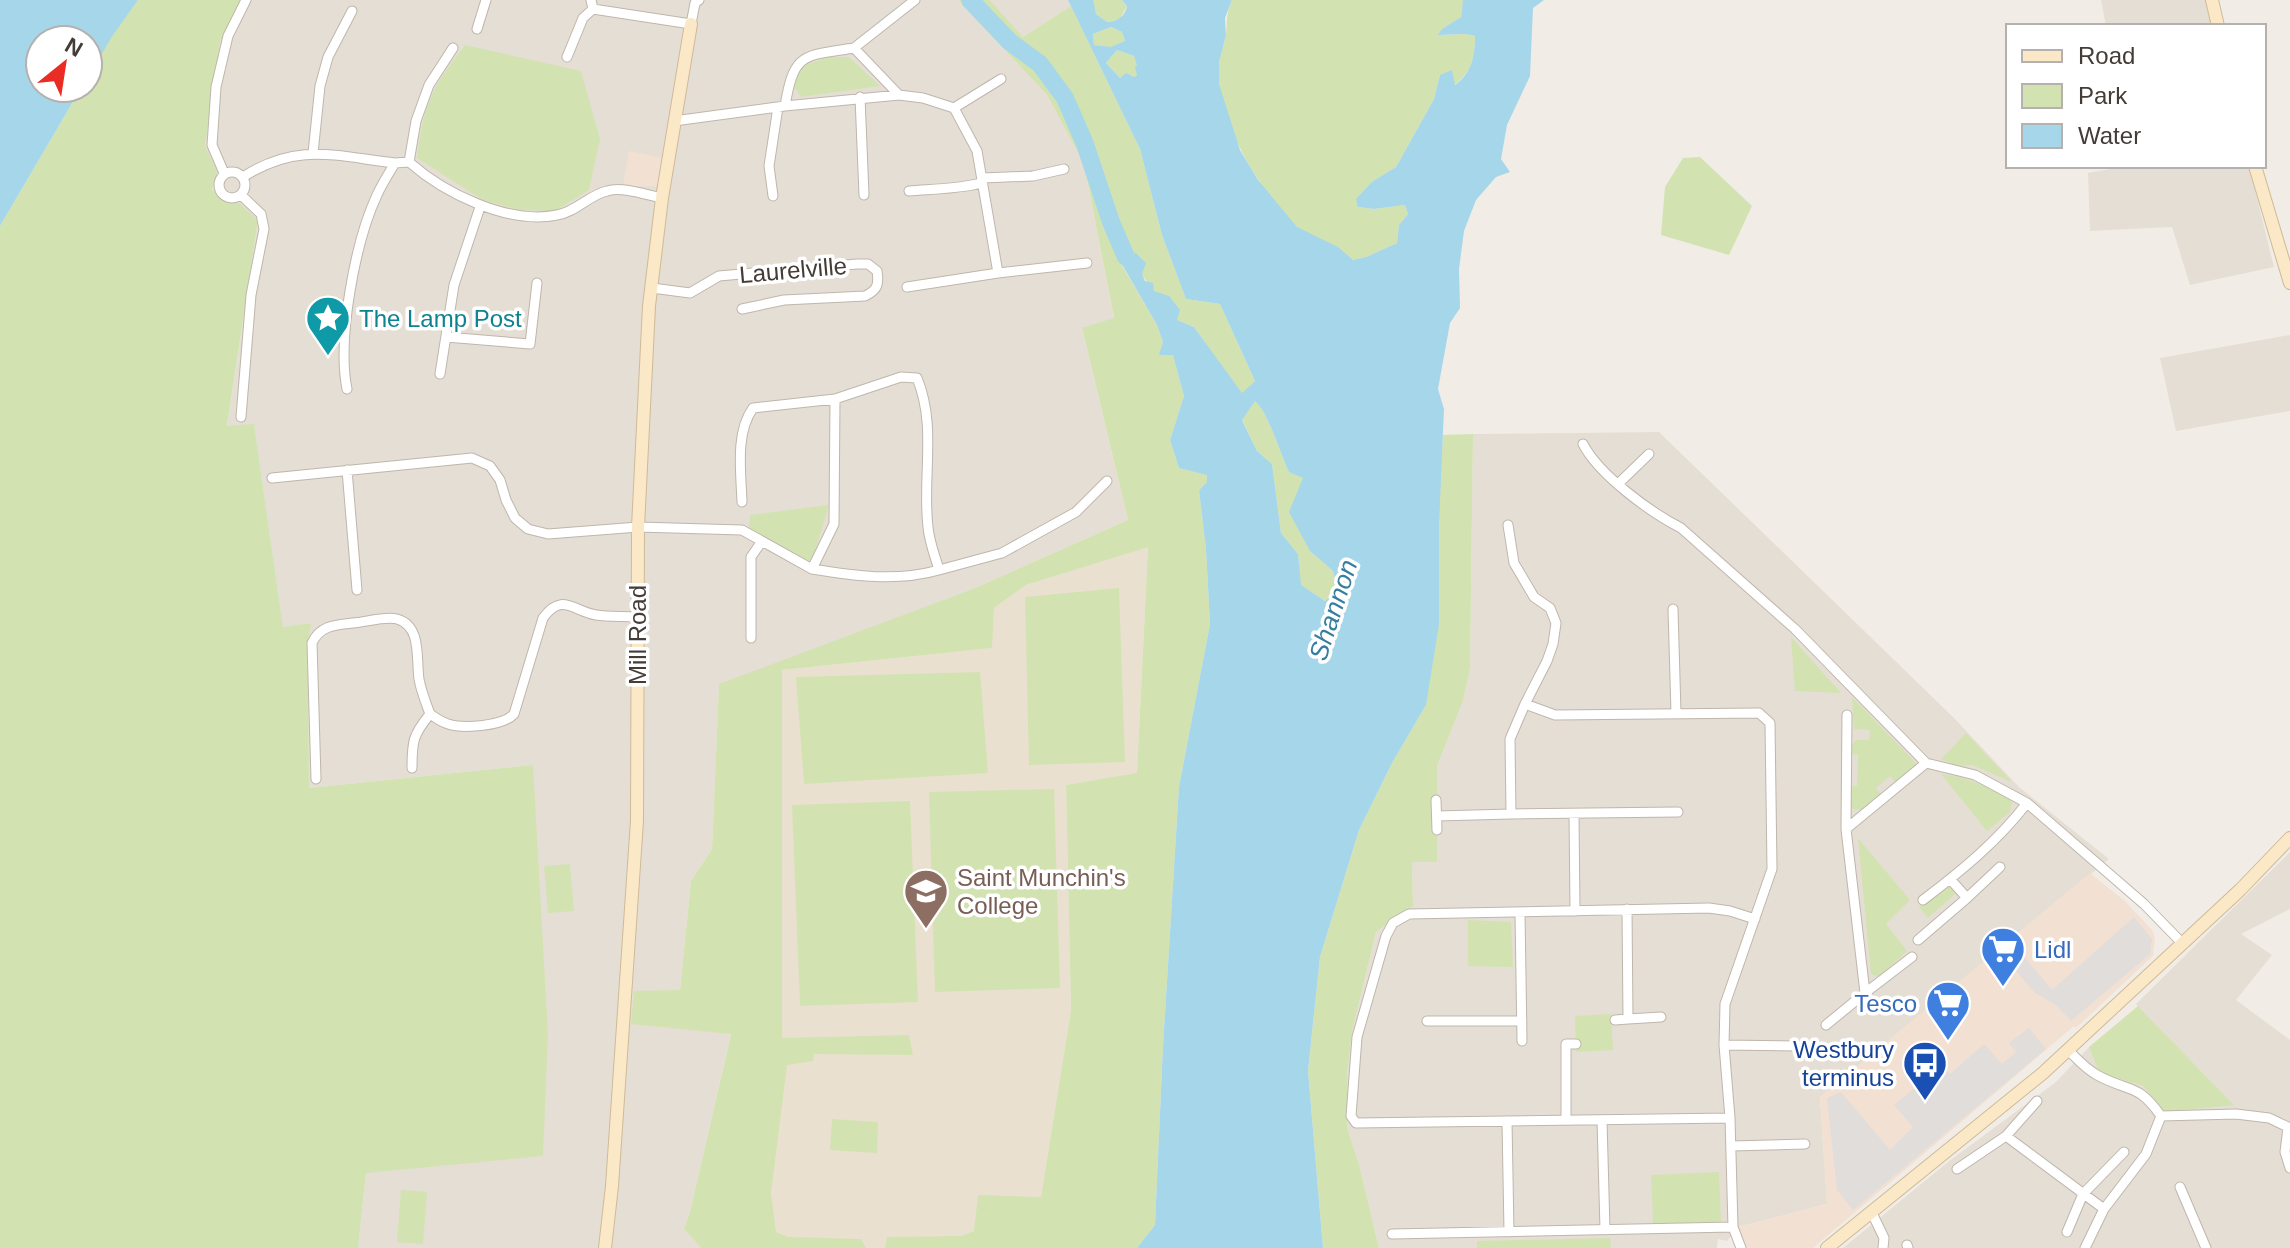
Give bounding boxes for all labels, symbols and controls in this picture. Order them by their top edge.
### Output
north arrow [24,24,104,104]
legend [2006,24,2266,168]
text: N [61,32,87,62]
text: Road [2078,42,2135,69]
text: Park [2078,82,2128,109]
text: Water [2078,122,2141,149]
street label: Laurelville [738,252,848,288]
place icon: The Lamp Post [304,294,352,357]
place label: The Lamp Post [359,305,522,332]
water label: Shannon [1303,556,1363,664]
street label: Mill Road [624,585,651,685]
place label: Saint Munchin's College [957,864,1126,919]
school or university icon: Saint Munchin's College [902,867,950,930]
supermarket icon: Lidl [1979,925,2027,988]
place label: Lidl [2034,936,2071,963]
supermarket icon: Tesco [1924,979,1972,1042]
place label: Tesco [1854,990,1917,1017]
place label: Westbury terminus [1793,1036,1894,1091]
bus stop icon: Westbury terminus [1901,1039,1949,1102]

